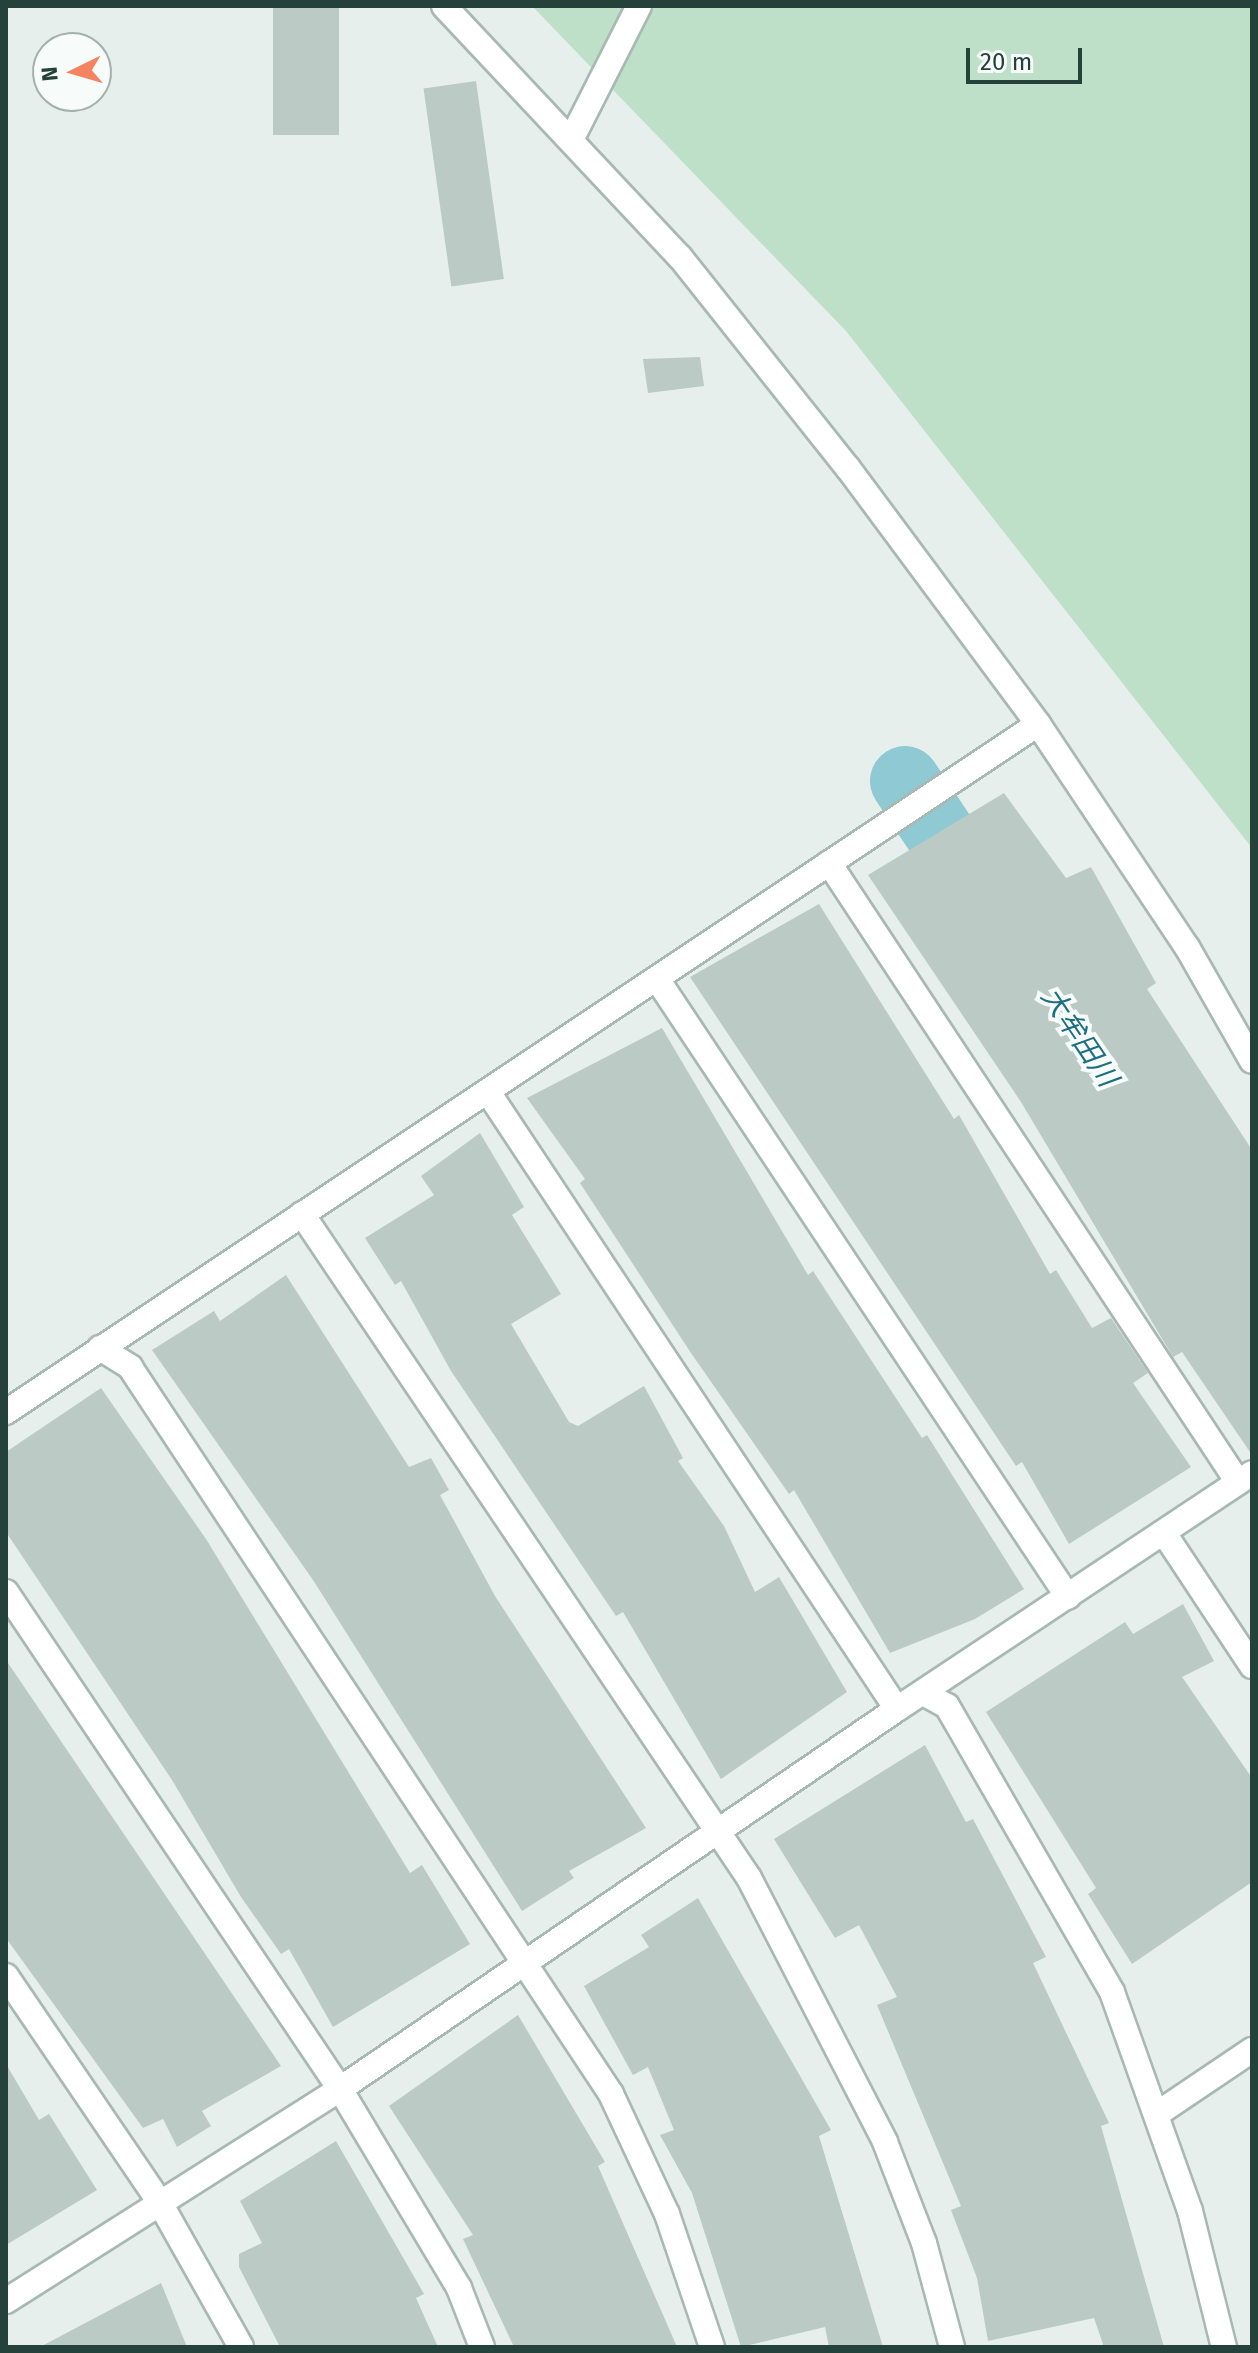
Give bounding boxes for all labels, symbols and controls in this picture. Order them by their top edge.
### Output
north arrow [32,32,112,112]
scale bar [970,32,1086,82]
text: 20 m [980,48,1032,76]
text: N [36,66,64,82]
water label: 大牟田川 [1034,981,1124,1093]

